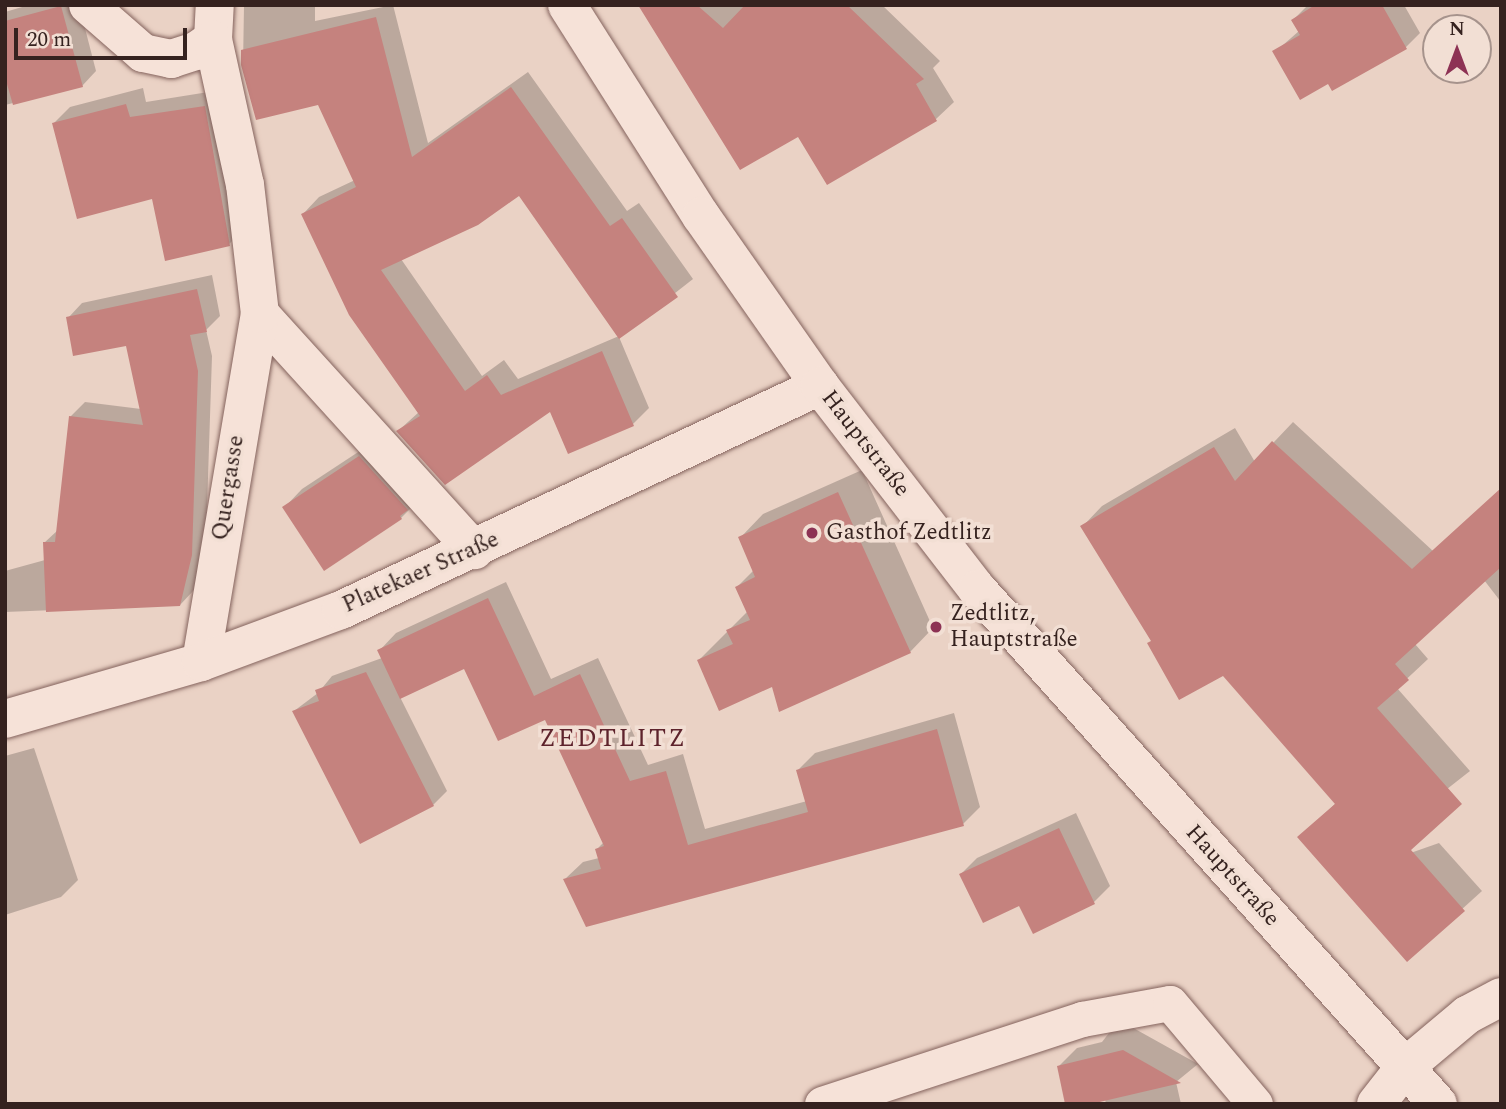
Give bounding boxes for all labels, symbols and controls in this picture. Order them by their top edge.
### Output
scale bar [18,14,191,58]
north arrow [1422,14,1492,84]
text: N [1449,15,1465,44]
text: 20 m [27,24,71,56]
street label: Hauptstraße [815,385,915,503]
street label: Quergasse [207,433,251,543]
place label: Gasthof Zedtlitz [826,519,992,547]
marker: Gasthof Zedtlitz [804,525,820,541]
street label: Platekaer Straße [339,526,503,620]
place label: Zedtlitz, Hauptstraße [950,600,1078,654]
marker: Zedtlitz, Hauptstraße [928,619,944,635]
district label: ZEDTLITZ [540,723,686,755]
street label: Hauptstraße [1179,819,1285,933]

